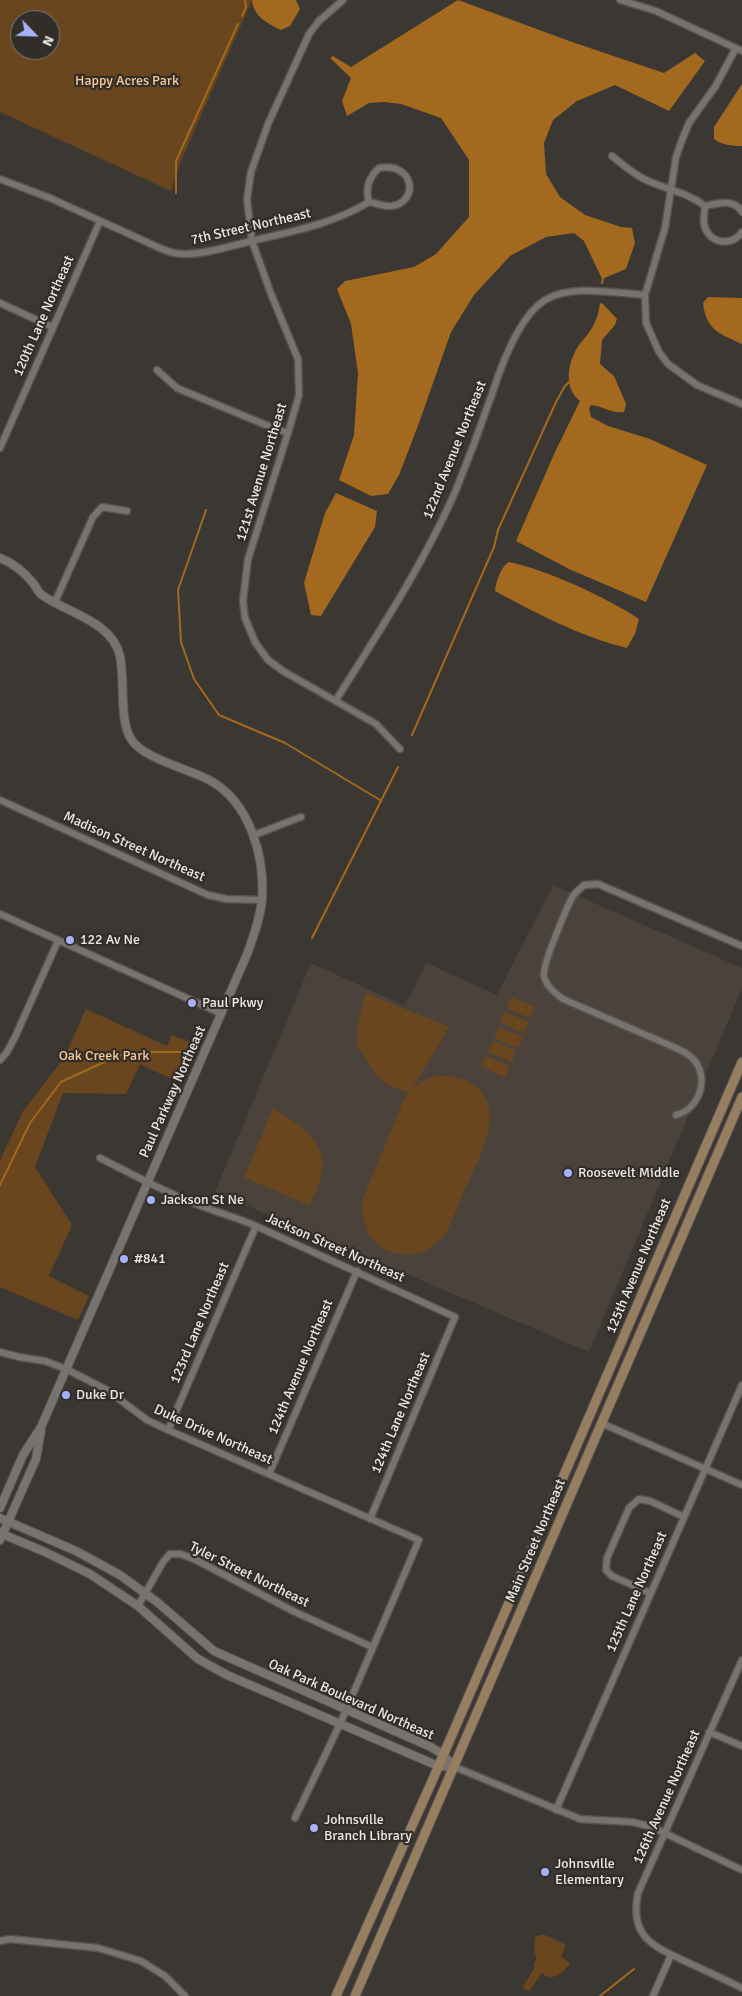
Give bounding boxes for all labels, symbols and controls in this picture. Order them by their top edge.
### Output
north arrow [10,10,60,60]
text: N [38,33,58,49]
park label: Happy Acres Park [75,73,179,89]
street label: 7th Street Northeast [189,205,313,249]
street label: 120th Lane Northeast [10,253,78,379]
street label: 122nd Avenue Northeast [420,378,490,522]
street label: 121st Avenue Northeast [233,401,291,543]
street label: Madison Street Northeast [61,808,207,886]
place label: 122 Av Ne [80,932,140,948]
marker: 122 Av Ne [64,934,76,946]
place label: Paul Pkwy [202,995,263,1011]
marker: Paul Pkwy [186,997,198,1009]
street label: Paul Parkway Northeast [136,1023,210,1161]
park label: Oak Creek Park [59,1048,149,1064]
place label: Roosevelt Middle [578,1165,680,1181]
marker: Roosevelt Middle [562,1167,574,1179]
place label: Jackson St Ne [161,1192,244,1208]
marker: Jackson St Ne [145,1194,157,1206]
street label: 125th Avenue Northeast [603,1196,675,1336]
street label: Jackson Street Northeast [263,1210,407,1286]
place label: #841 [134,1251,166,1267]
marker: #841 [118,1253,130,1265]
street label: 123rd Lane Northeast [167,1260,233,1386]
street label: 124th Avenue Northeast [265,1297,337,1437]
street label: 124th Lane Northeast [368,1350,434,1476]
place label: Duke Dr [76,1387,124,1403]
marker: Duke Dr [60,1389,72,1401]
street label: Duke Drive Northeast [151,1401,275,1469]
street label: Main Street Northeast [502,1477,570,1605]
street label: 125th Lane Northeast [603,1529,671,1655]
street label: Tyler Street Northeast [186,1539,312,1611]
street label: Oak Park Boulevard Northeast [266,1656,436,1744]
street label: 126th Avenue Northeast [630,1727,704,1867]
place label: Johnsville Branch Library [324,1812,412,1844]
marker: Johnsville Branch Library [308,1822,320,1834]
place label: Johnsville Elementary [555,1856,624,1888]
marker: Johnsville Elementary [539,1866,551,1878]

